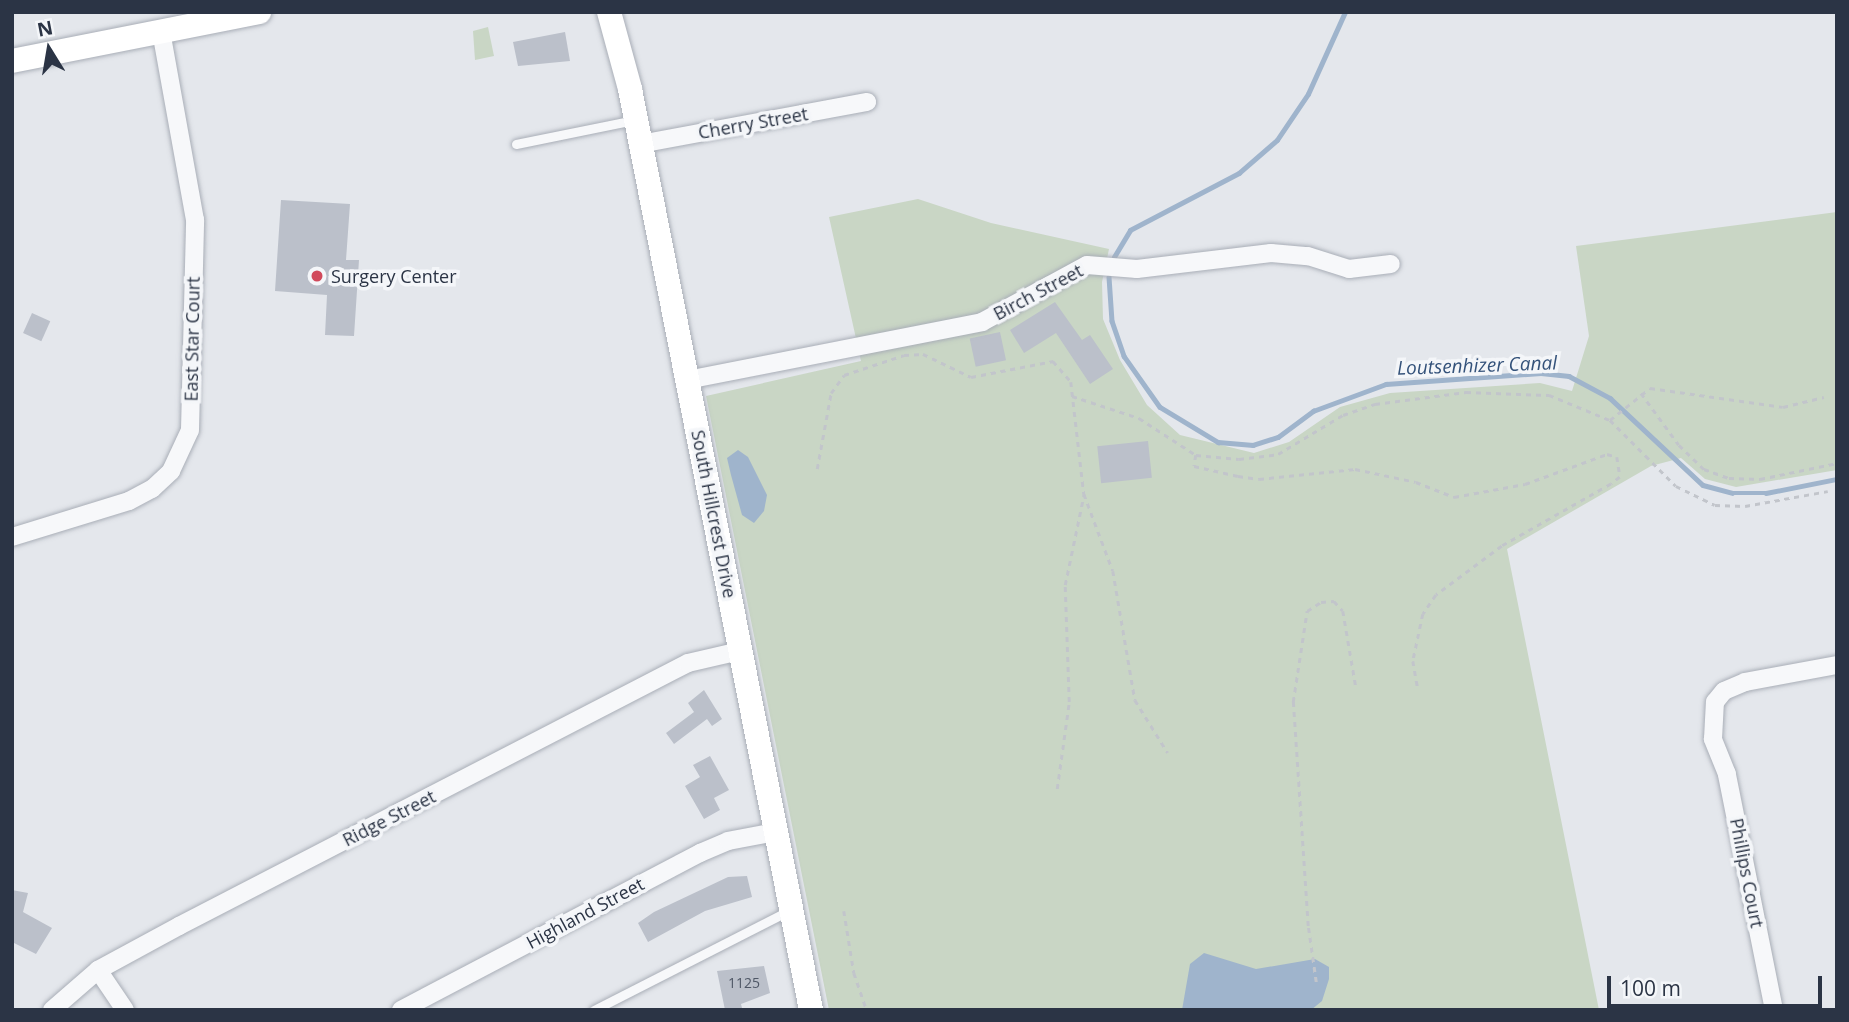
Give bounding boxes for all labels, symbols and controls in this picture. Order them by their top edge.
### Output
north arrow [14,14,84,84]
text: N [35,14,55,43]
street label: Cherry Street [696,103,810,143]
street label: Birch Street [990,259,1086,325]
place label: Surgery Center [331,265,457,287]
marker: Surgery Center [309,268,325,284]
street label: East Star Court [180,276,204,402]
water label: Loutsenhizer Canal [1397,352,1557,380]
street label: South Hillcrest Drive [687,428,741,600]
street label: Ridge Street [339,785,439,851]
street label: Phillips Court [1726,816,1768,930]
street label: Highland Street [522,873,648,953]
scale bar [1611,962,1826,1006]
text: 100 m [1620,974,1681,1002]
house number: 1125 [728,975,760,991]

